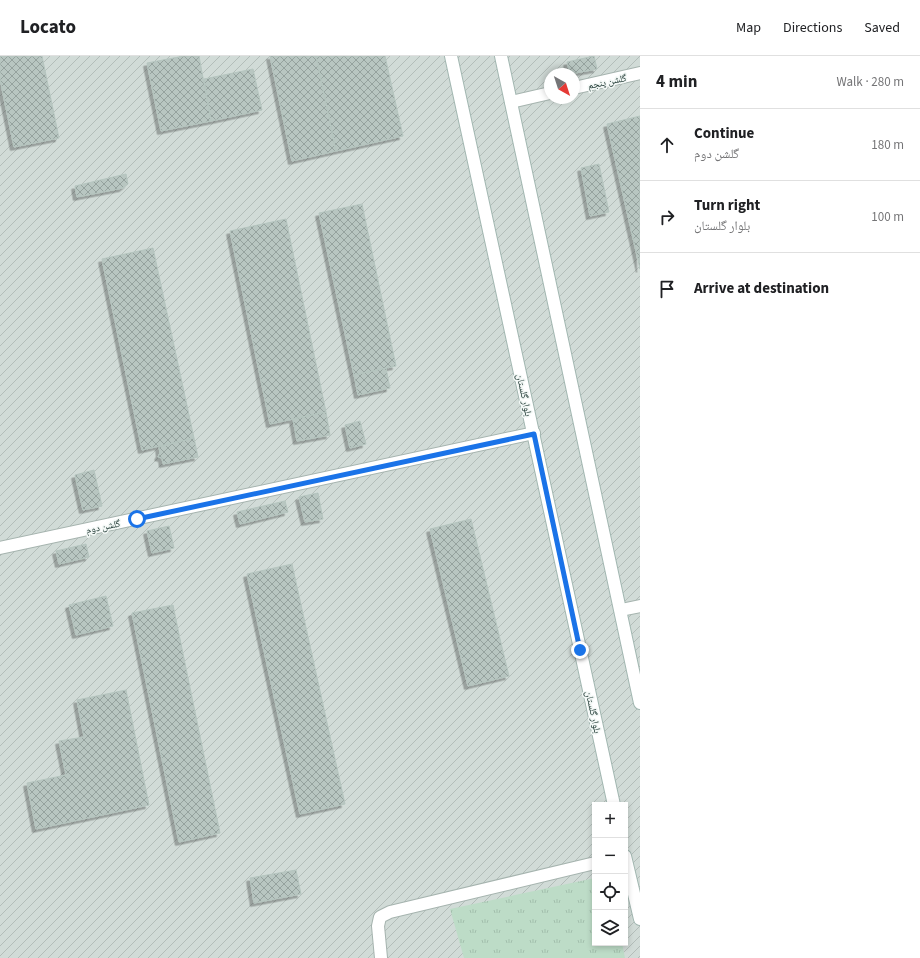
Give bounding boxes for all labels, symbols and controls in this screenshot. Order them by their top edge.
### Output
text: Locato [20,14,76,41]
text: Map [736,18,761,38]
text: Directions [783,18,842,38]
text: Saved [864,18,900,38]
north arrow [544,68,580,104]
text: 4 min [656,70,697,94]
street label: گلشن پنجم [586,71,628,93]
text: Walk · 280 m [836,73,904,91]
text: Continue [694,123,754,144]
icon: ahead [656,134,678,156]
text: 180 m [871,136,904,154]
text: گلشن دوم [694,145,739,163]
text: Turn right [694,195,760,216]
icon: right [656,206,678,228]
text: 100 m [871,208,904,226]
text: بلوار گلستان [694,217,750,235]
icon: arrive [656,278,678,300]
text: Arrive at destination [694,278,829,299]
street label: بلوار گلستان [513,373,535,418]
route start [128,510,146,528]
street label: گلشن دوم [85,516,122,537]
route end [571,641,589,659]
street label: بلوار گلستان [582,690,604,735]
map controls [592,802,628,946]
button: + [592,802,628,838]
button: − [592,838,628,874]
button: locate [592,874,628,910]
button: layers [592,910,628,946]

